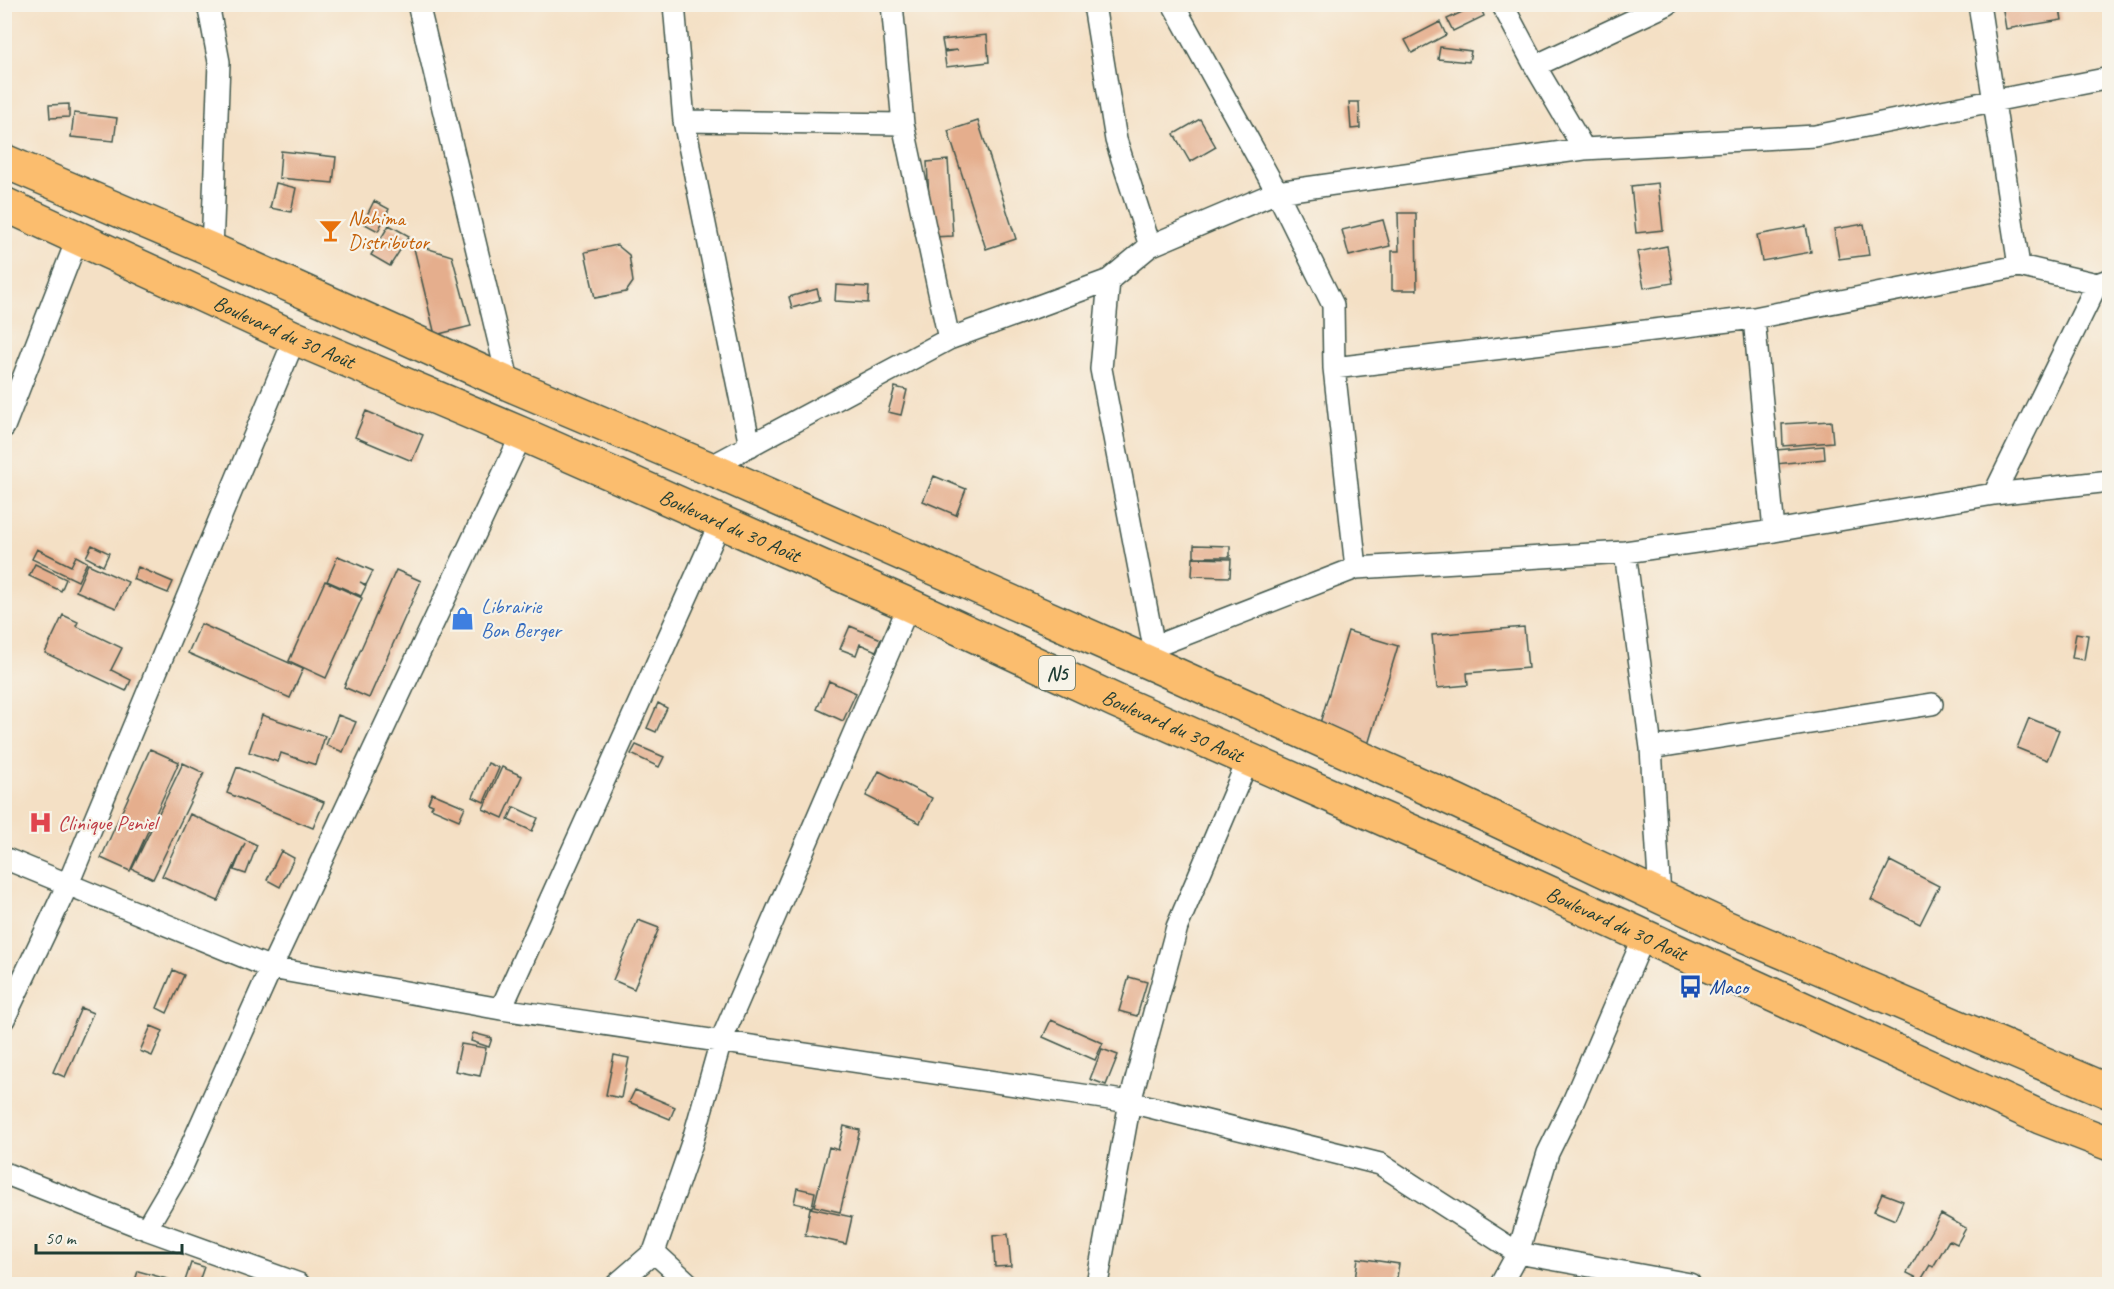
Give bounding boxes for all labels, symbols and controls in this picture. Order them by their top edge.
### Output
place label: Nahima Distributor [348,205,430,255]
bar icon: Nahima Distributor [317,217,343,243]
street label: Boulevard du 30 Août [210,289,360,375]
street label: Boulevard du 30 Août [655,483,806,569]
place label: Librairie Bon Berger [481,593,563,643]
shop icon: Librairie Bon Berger [450,605,476,631]
road number: N5 [1039,656,1075,690]
street label: Boulevard du 30 Août [1098,683,1249,769]
hospital icon: Clinique Peniel [27,810,53,836]
place label: Clinique Peniel [58,810,160,836]
street label: Boulevard du 30 Août [1542,880,1693,968]
bus stop icon: Maco [1678,974,1704,1000]
place label: Maco [1709,974,1751,1000]
scale bar [36,1217,182,1255]
text: 50 m [45,1227,78,1249]

